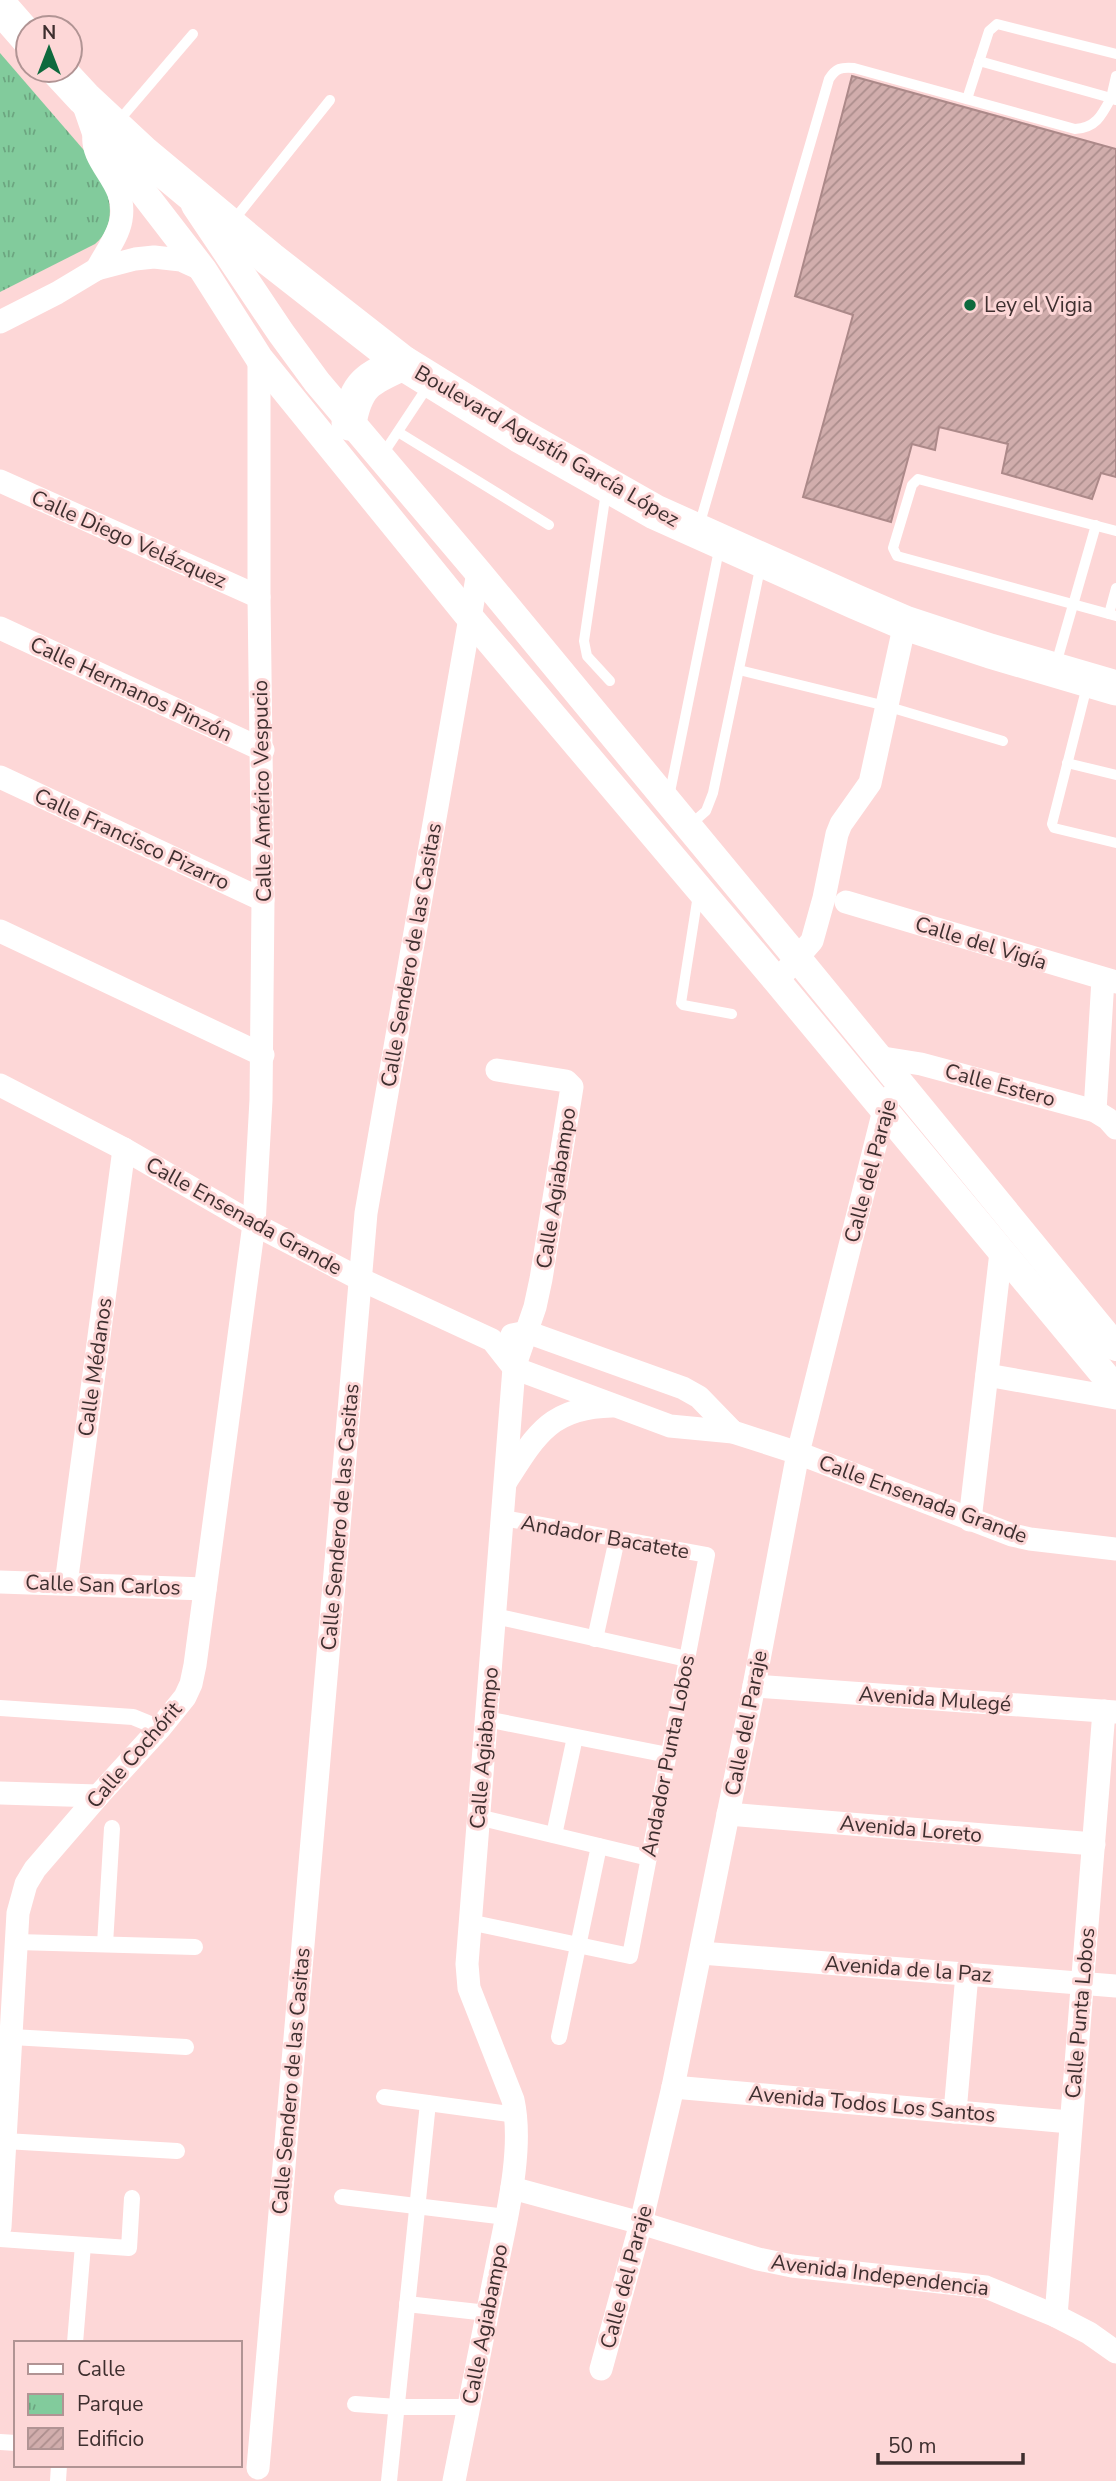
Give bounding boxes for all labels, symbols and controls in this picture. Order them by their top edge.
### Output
north arrow [14,14,84,84]
text: N [42,20,56,46]
place label: Ley el Vigia [984,291,1093,319]
marker: Ley el Vigia [962,297,978,313]
street label: Boulevard Agustín García López [410,359,685,534]
street label: Calle Diego Velázquez [27,483,231,595]
street label: Calle Hermanos Pinzón [25,630,237,748]
street label: Calle Américo Vespucio [246,680,278,902]
street label: Calle Francisco Pizarro [30,781,234,897]
street label: Calle Sendero de las Casitas [374,821,448,1089]
street label: Calle del Vigía [912,910,1050,976]
street label: Calle Estero [942,1057,1058,1113]
street label: Calle del Paraje [837,1096,903,1246]
street label: Calle Agiabampo [529,1106,583,1270]
street label: Calle Ensenada Grande [141,1150,347,1282]
street label: Calle Médanos [71,1296,119,1438]
street label: Calle Sendero de las Casitas [314,1382,366,1652]
street label: Calle Ensenada Grande [815,1448,1031,1550]
street label: Andador Bacatete [519,1508,691,1566]
street label: Calle San Carlos [25,1568,181,1602]
street label: Calle del Paraje [718,1648,774,1798]
street label: Andador Punta Lobos [635,1653,701,1859]
street label: Calle Agiabampo [463,1666,505,1830]
street label: Avenida Mulegé [858,1680,1012,1718]
street label: Calle Cochórit [80,1696,188,1814]
street label: Avenida Loreto [839,1809,983,1849]
street label: Calle Punta Lobos [1059,1926,1101,2100]
street label: Calle Sendero de las Casitas [265,1946,317,2216]
street label: Avenida de la Paz [824,1949,993,1989]
street label: Avenida Todos Los Santos [747,2079,997,2129]
street label: Calle del Paraje [593,2202,659,2352]
street label: Calle Agiabampo [456,2242,514,2406]
street label: Avenida Independencia [769,2248,991,2302]
legend [14,2341,242,2467]
text: Calle [77,2355,125,2383]
text: Parque [77,2390,144,2418]
scale bar [878,2422,1023,2466]
text: Edificio [77,2425,144,2453]
text: 50 m [888,2432,937,2460]

